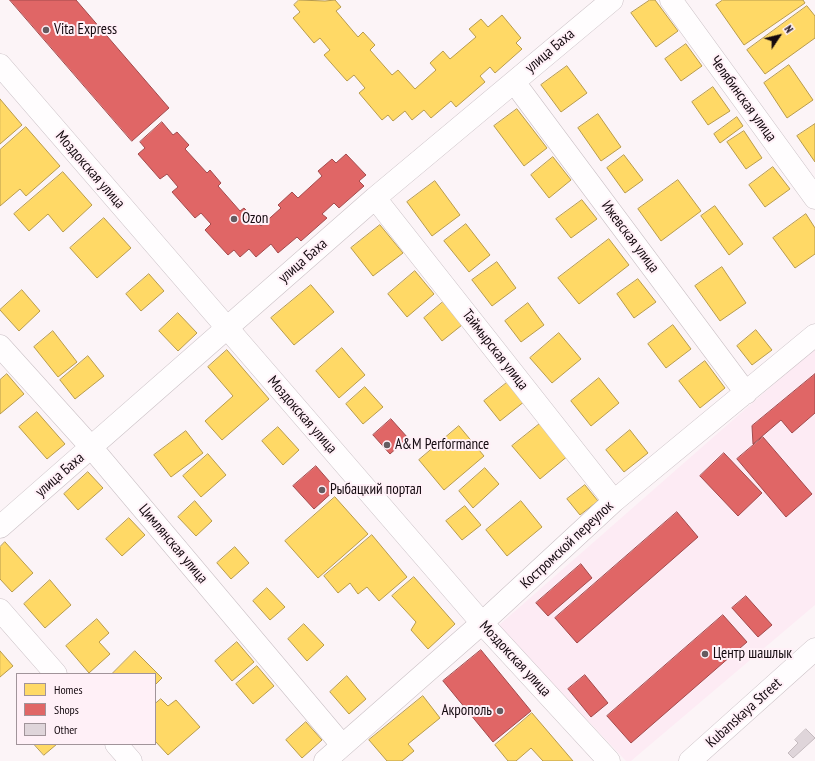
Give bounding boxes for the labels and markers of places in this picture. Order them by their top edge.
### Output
place label: Vita Express [54,21,117,39]
marker: Vita Express [41,25,51,35]
place label: Ozon [242,210,268,228]
marker: Ozon [229,214,239,224]
place label: A&M Performance [395,436,489,454]
marker: A&M Performance [382,440,392,450]
place label: Рыбацкий портал [330,481,422,499]
marker: Рыбацкий портал [317,485,327,495]
place label: Центр шашлык [713,645,792,663]
marker: Центр шашлык [700,649,710,659]
place label: Акрополь [441,702,492,720]
marker: Акрополь [495,706,505,716]

